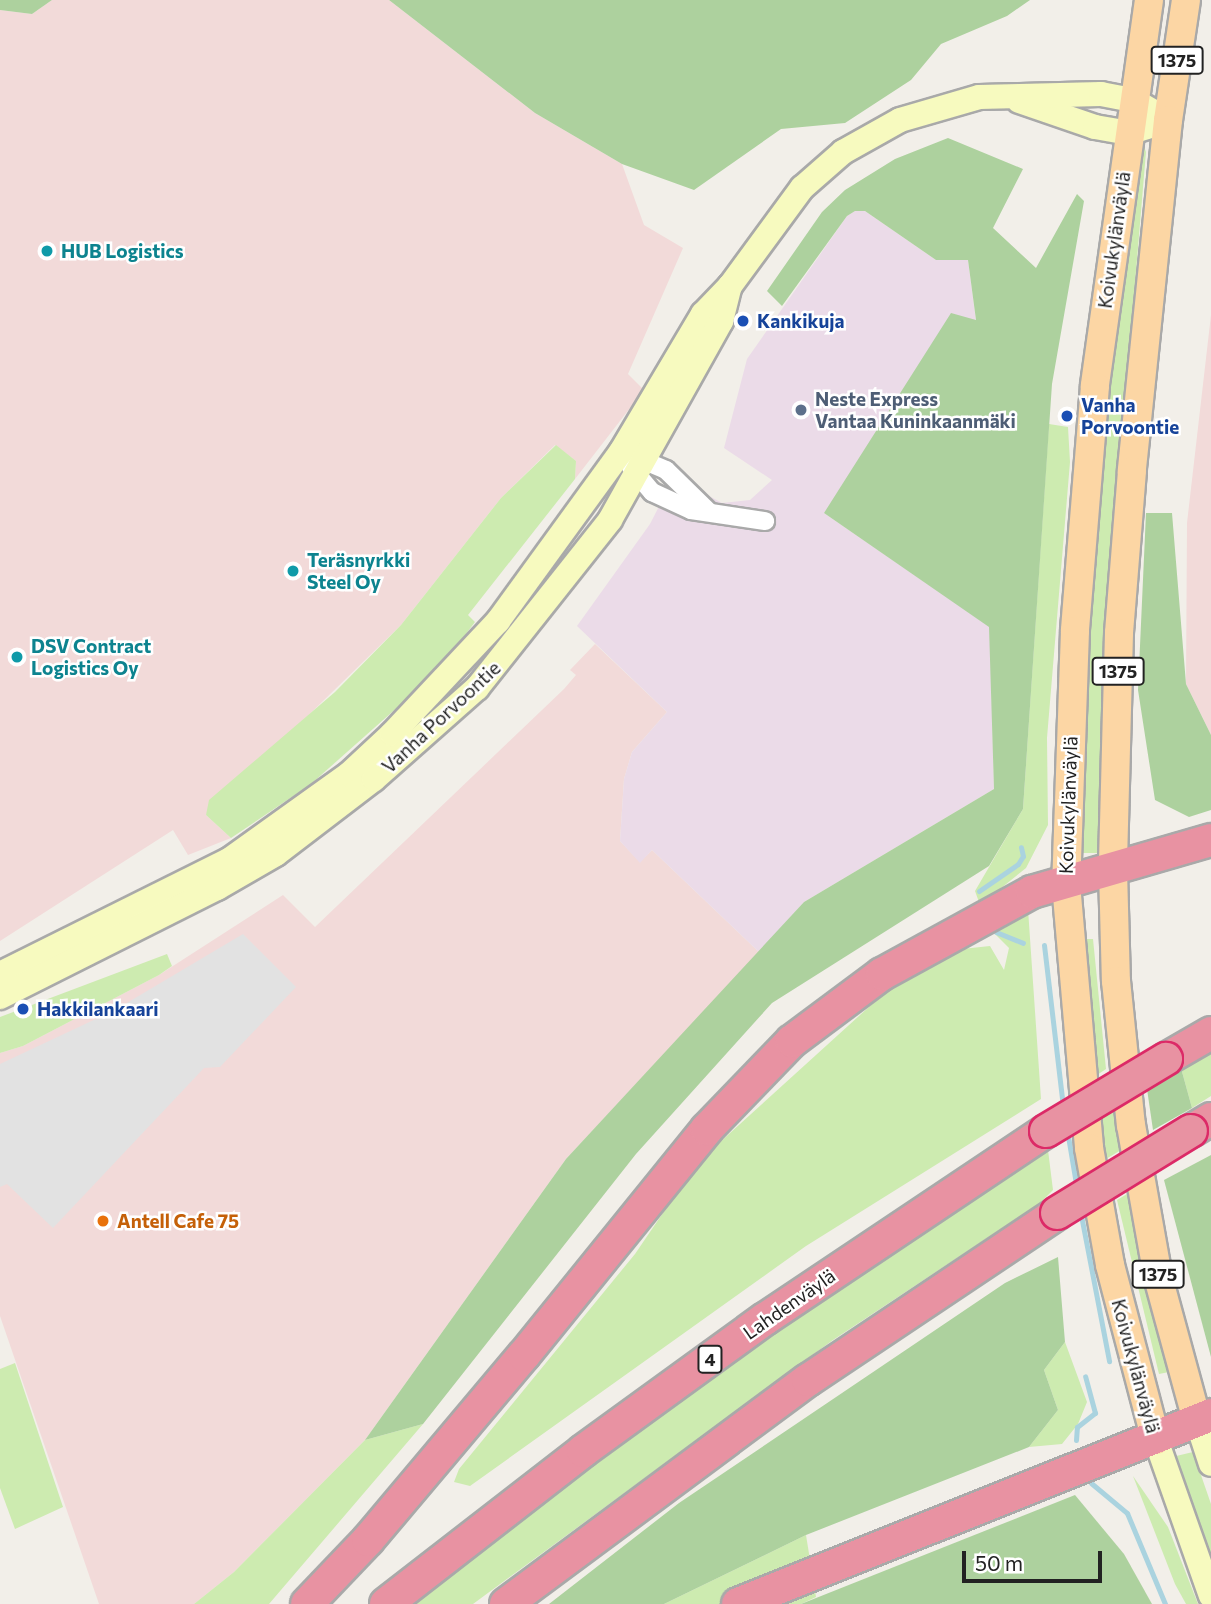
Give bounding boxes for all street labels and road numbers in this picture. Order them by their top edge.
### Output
road number: 1375 [1149,46,1205,74]
street label: Koivukylänväylä [1093,170,1135,310]
street label: Vanha Porvoontie [377,656,505,778]
road number: 1375 [1090,656,1146,686]
street label: Koivukylänväylä [1054,736,1082,874]
road number: 1375 [1130,1260,1186,1288]
street label: Lahdenväylä [739,1264,839,1344]
street label: Koivukylänväylä [1107,1296,1165,1436]
road number: 4 [696,1344,724,1374]

